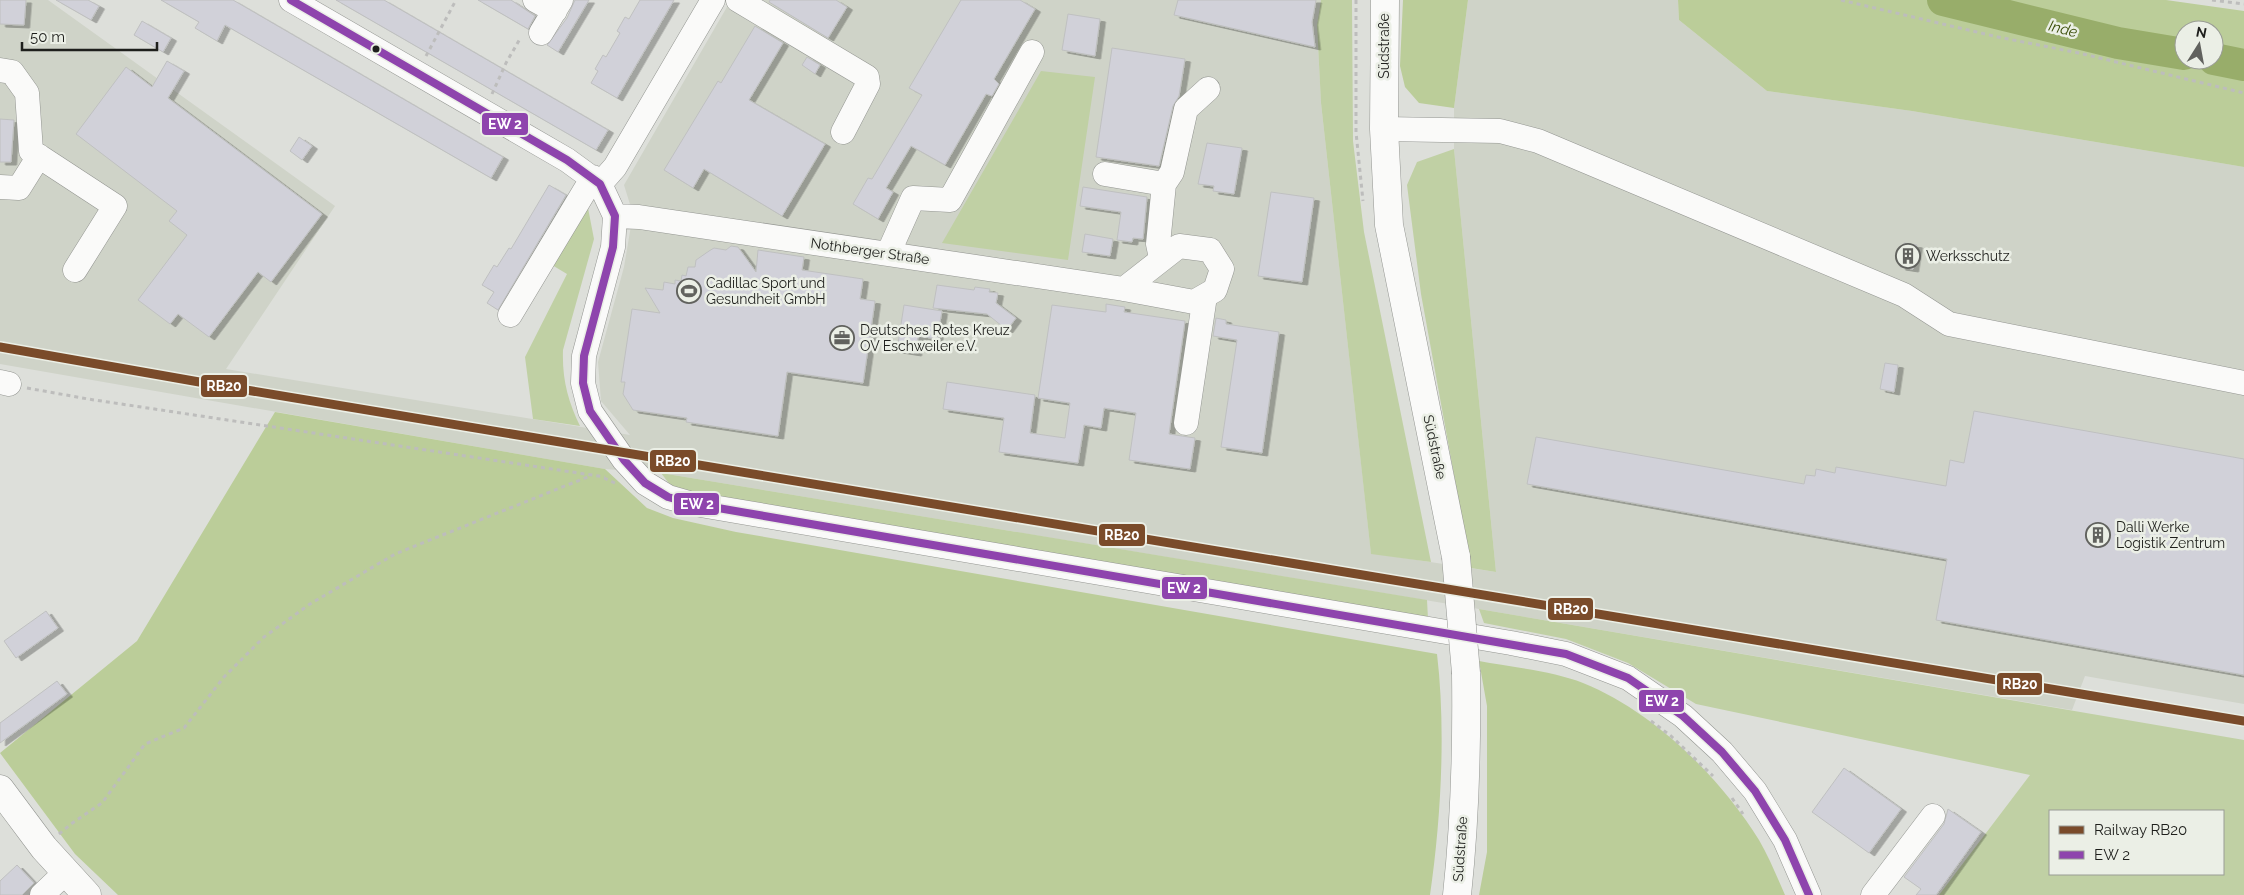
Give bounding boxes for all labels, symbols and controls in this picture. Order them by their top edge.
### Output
street label: Südstraße [1376,13,1392,79]
water label: Inde [2047,17,2079,41]
scale bar [22,20,158,52]
north arrow [2174,20,2224,70]
text: N [2195,23,2208,41]
text: 50 m [30,28,65,46]
unlabelled marker [371,44,381,54]
line badge: EW 2 [481,112,529,136]
text: EW 2 [488,116,522,132]
street label: Nothberger Straße [810,235,930,267]
building icon: Werksschutz [1895,243,1921,269]
place label: Werksschutz [1926,248,2010,264]
place label: Cadillac Sport und Gesundheit GmbH [706,275,826,307]
sports icon: Cadillac Sport und Gesundheit GmbH [676,278,702,304]
place label: Deutsches Rotes Kreuz OV Eschweiler e.V. [860,322,1010,354]
office icon: Deutsches Rotes Kreuz OV Eschweiler e.V. [829,325,855,351]
line badge: RB20 [200,374,248,398]
text: RB20 [206,378,242,394]
street label: Südstraße [1420,413,1450,481]
line badge: RB20 [649,449,697,473]
text: RB20 [655,453,691,469]
line badge: EW 2 [673,492,720,516]
text: EW 2 [680,496,714,512]
place label: Dalli Werke Logistik Zentrum [2116,519,2225,551]
building icon: Dalli Werke Logistik Zentrum [2085,522,2111,548]
line badge: RB20 [1098,523,1146,547]
text: RB20 [1104,527,1140,543]
line badge: EW 2 [1161,576,1208,600]
text: EW 2 [1167,580,1201,596]
line badge: RB20 [1547,597,1594,621]
text: RB20 [1553,601,1589,617]
line badge: RB20 [1996,672,2043,696]
text: RB20 [2002,676,2038,692]
line badge: EW 2 [1638,689,1685,713]
text: EW 2 [1645,693,1679,709]
legend [2049,810,2224,875]
street label: Südstraße [1450,816,1470,882]
text: Railway RB20 [2094,821,2187,839]
text: EW 2 [2094,846,2130,864]

